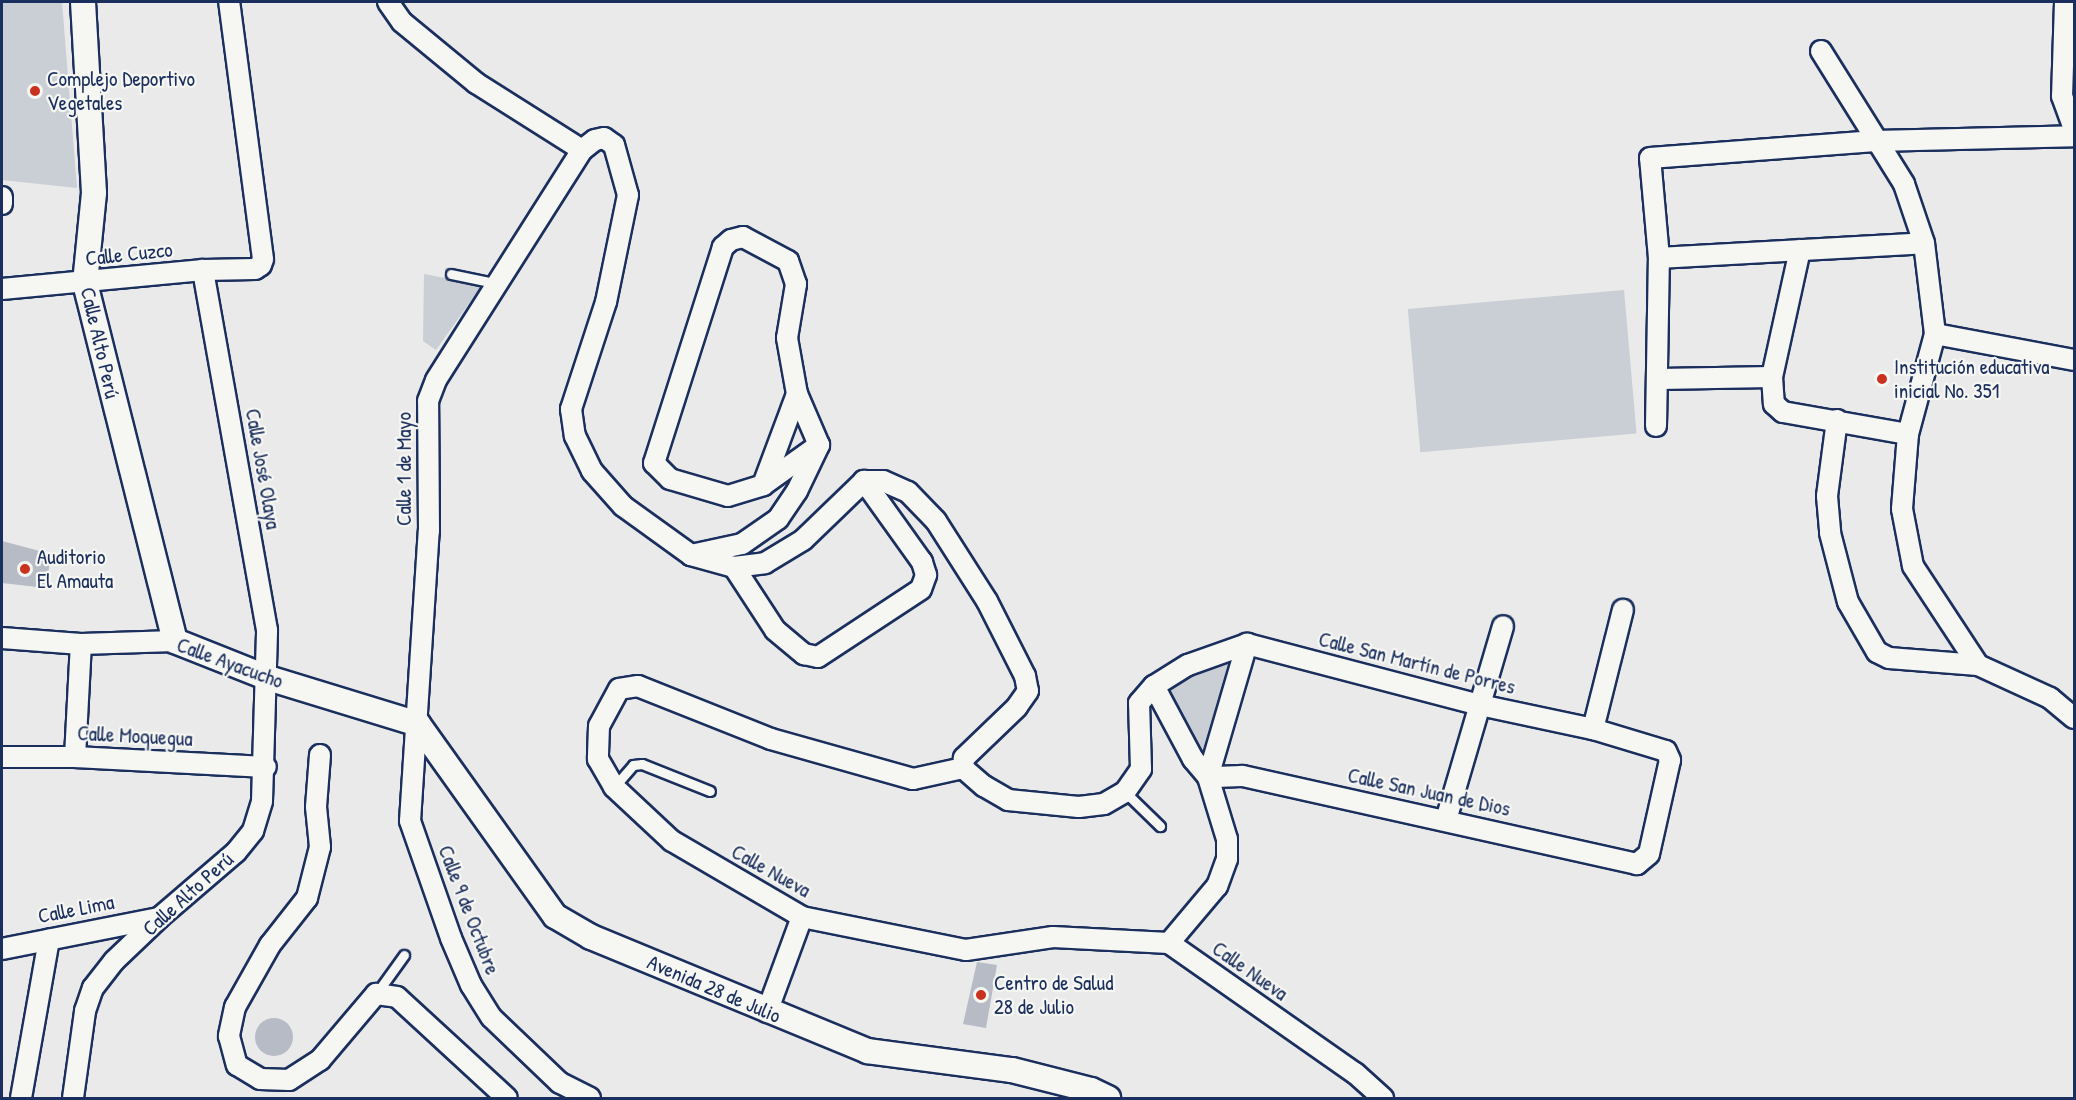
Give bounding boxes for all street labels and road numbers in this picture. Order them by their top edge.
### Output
street label: Calle Cuzco [84,237,174,271]
street label: Calle Alto Perú [75,285,125,401]
street label: Calle José Olaya [240,407,286,531]
street label: Calle 1 de Mayo [391,412,417,526]
street label: Calle San Martín de Porres [1316,626,1518,700]
street label: Calle Ayacucho [173,632,287,694]
street label: Calle Moquegua [77,720,193,752]
street label: Calle San Juan de Dios [1345,762,1513,822]
street label: Calle Nueva [727,839,815,903]
street label: Calle 9 de Octubre [433,842,505,978]
street label: Calle Alto Perú [137,847,239,941]
street label: Calle Lima [36,889,116,929]
street label: Calle Nueva [1207,936,1293,1006]
street label: Avenida 28 de Julio [643,950,785,1028]

